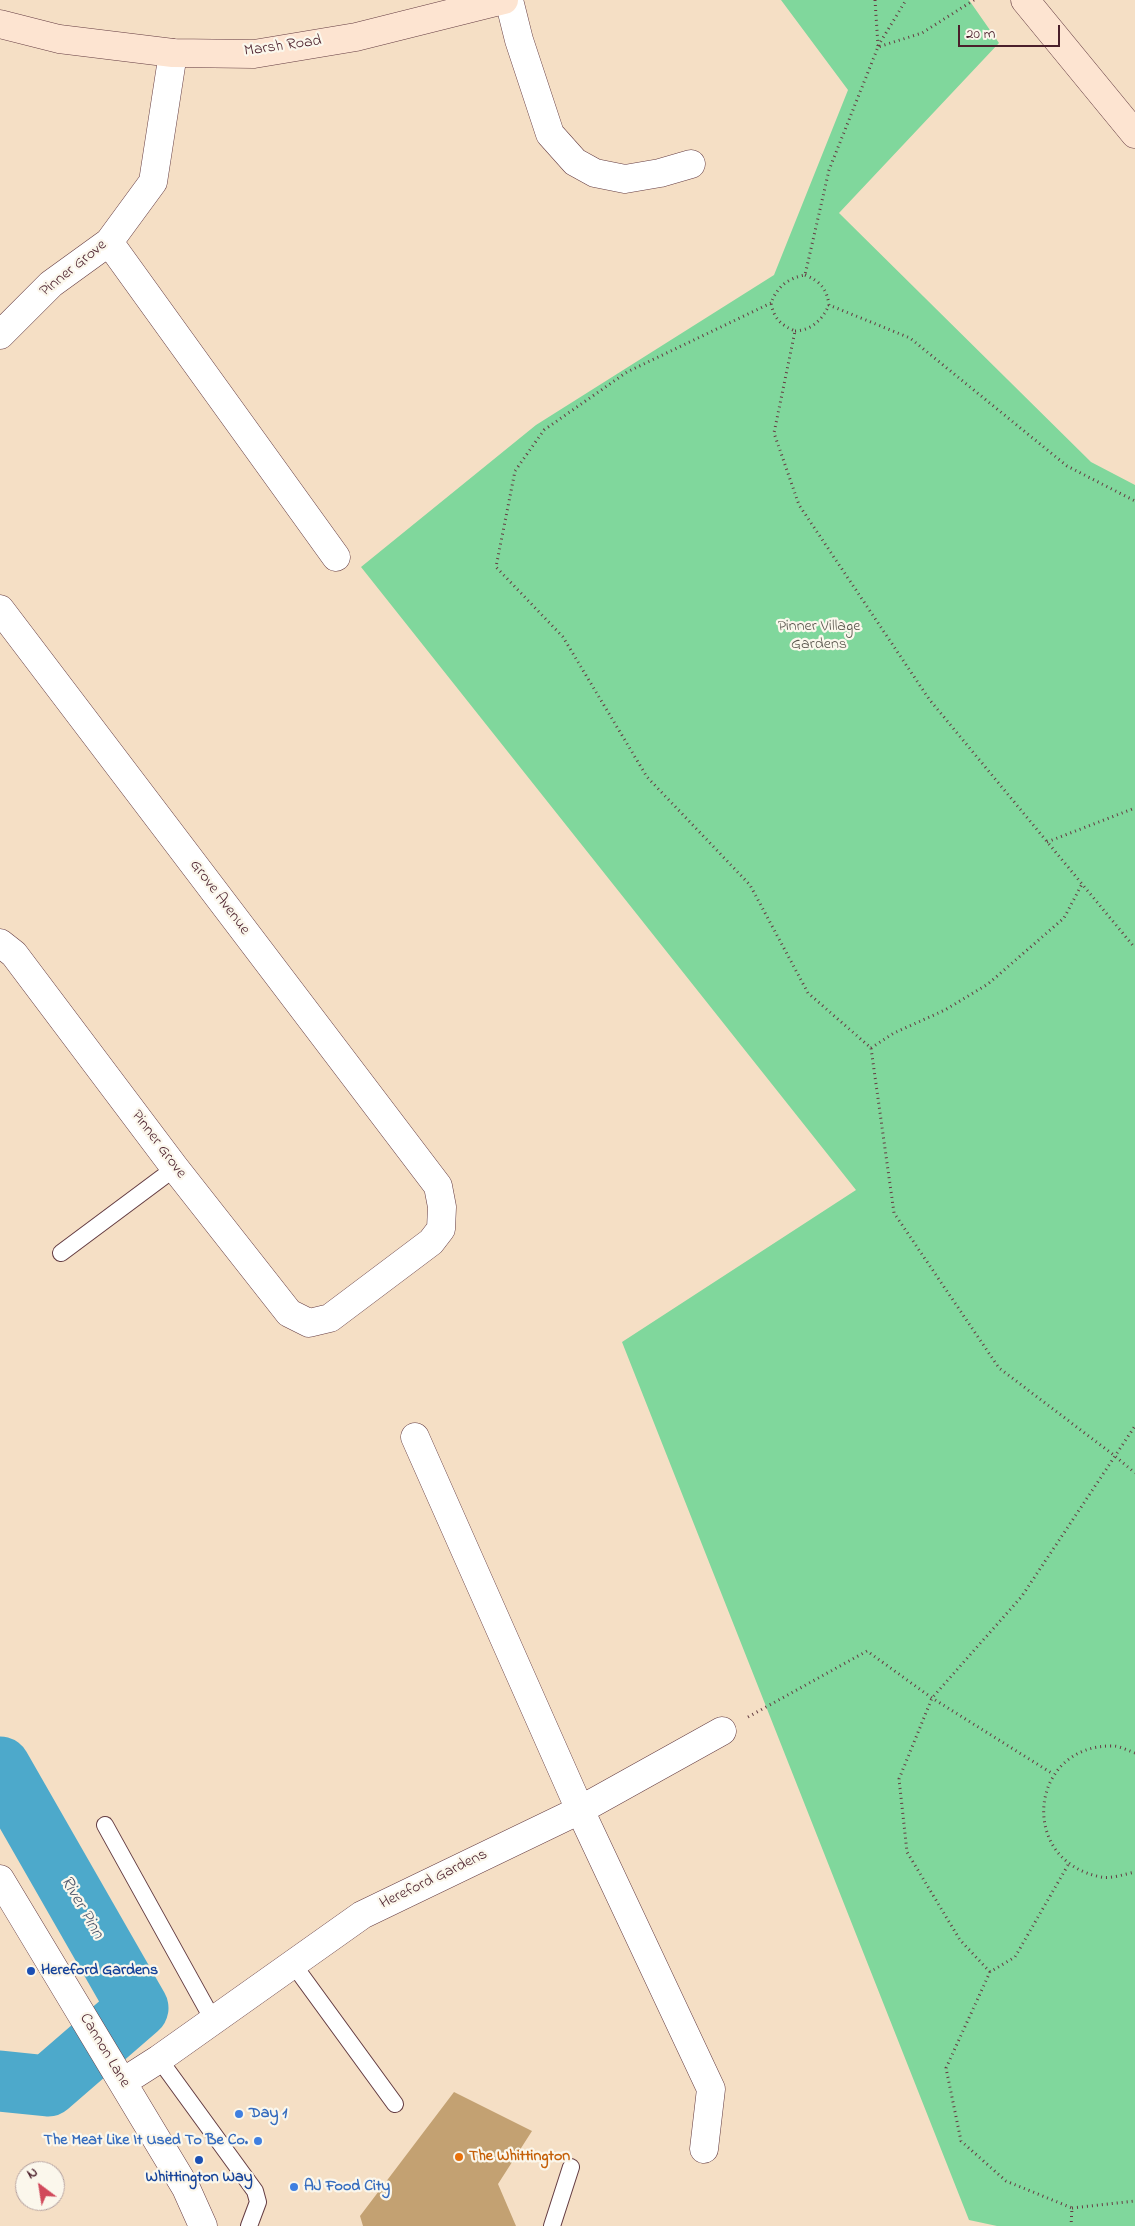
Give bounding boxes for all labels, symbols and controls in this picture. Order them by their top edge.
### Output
scale bar [960,15,1062,47]
text: 20 m [966,23,995,45]
street label: Marsh Road [243,32,323,62]
street label: Pinner Grove [37,236,111,302]
park label: Pinner Village Gardens [778,617,860,655]
street label: Grove Avenue [185,857,253,939]
street label: Pinner Grove [126,1107,190,1183]
street label: Hereford Gardens [377,1846,491,1914]
water label: River Pinn [54,1873,108,1943]
place label: Hereford Gardens [41,1961,158,1981]
marker: Hereford Gardens [25,1965,37,1977]
street label: Cannon Lane [74,2010,134,2092]
place label: Day 1 [249,2104,287,2124]
marker: Day 1 [233,2108,245,2120]
place label: The Meat Like It Used To Be Co. [43,2131,248,2151]
marker: The Meat Like It Used To Be Co. [252,2135,264,2147]
place label: The Whittington [469,2147,570,2167]
marker: The Whittington [453,2151,465,2163]
marker: Whittington Way [193,2154,205,2166]
north arrow [15,2161,65,2211]
text: N [23,2162,42,2185]
place label: Whittington Way [145,2168,253,2188]
place label: AJ Food City [304,2177,390,2197]
marker: AJ Food City [288,2181,300,2193]

